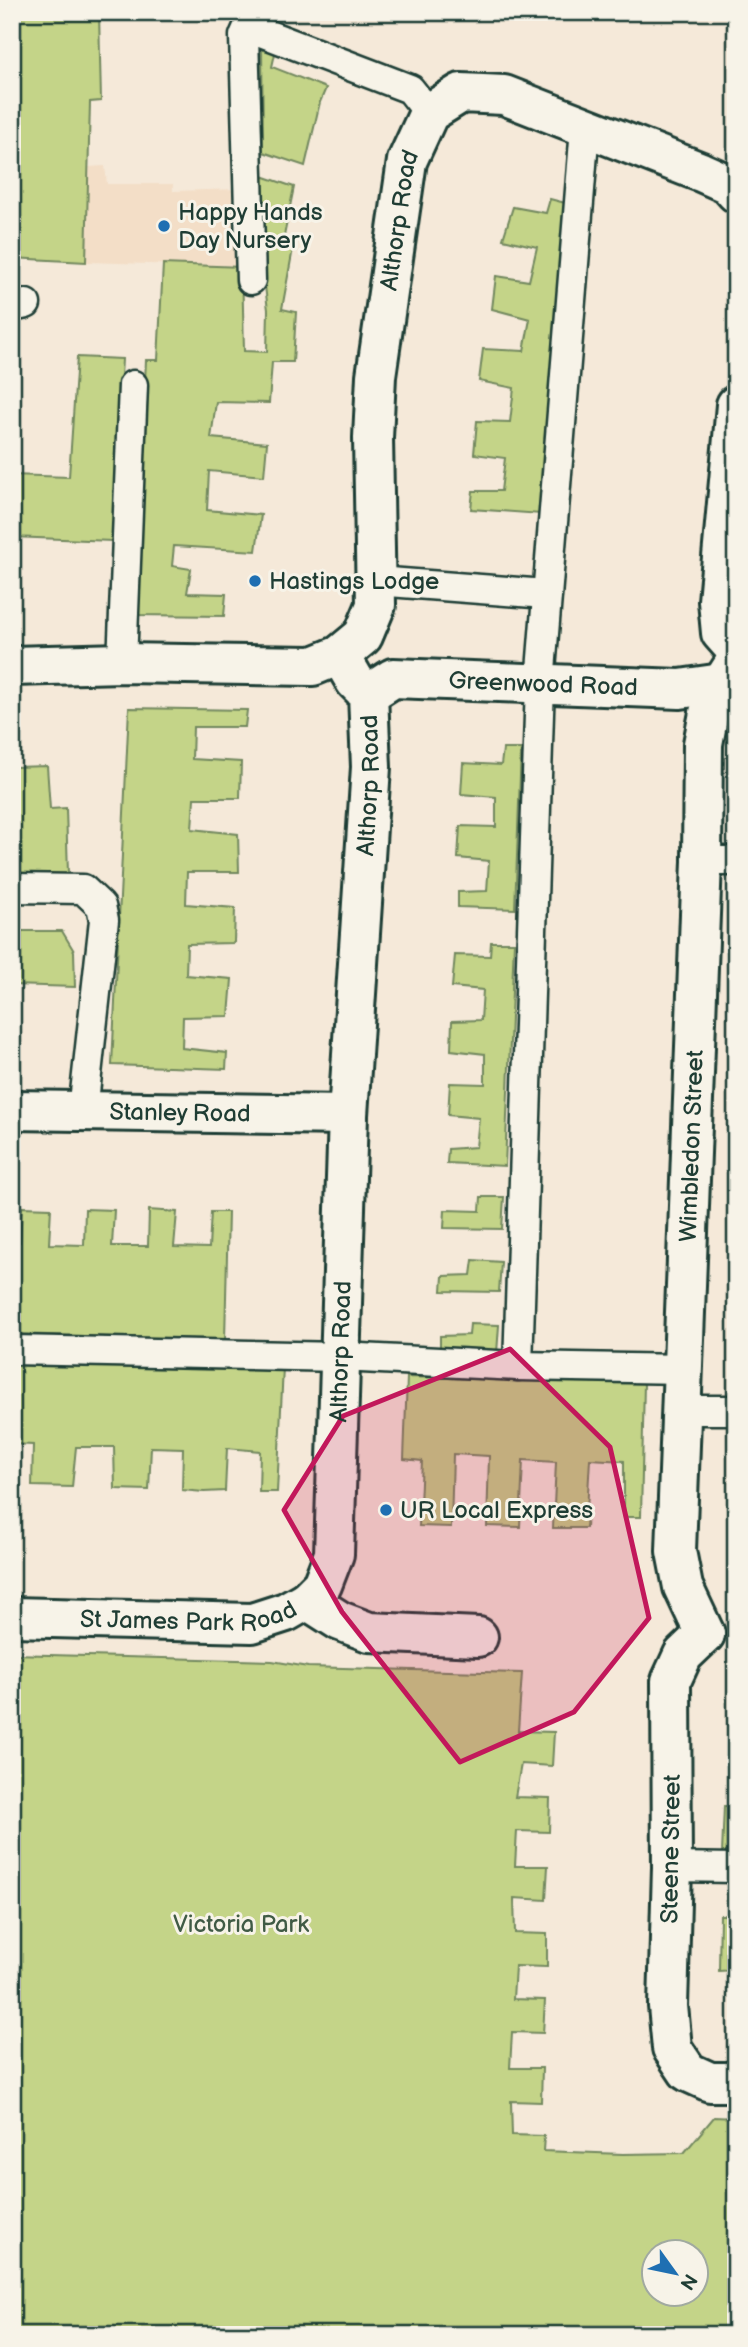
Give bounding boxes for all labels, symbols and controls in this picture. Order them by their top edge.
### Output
street label: Althorp Road [374,145,425,292]
place label: Happy Hands Day Nursery [178,198,323,255]
marker: Happy Hands Day Nursery [156,218,172,234]
place label: Hastings Lodge [269,567,439,596]
marker: Hastings Lodge [247,573,263,589]
street label: Greenwood Road [448,666,638,702]
street label: Althorp Road [351,714,386,857]
street label: Wimbledon Street [673,1049,709,1242]
street label: Stanley Road [109,1097,251,1128]
street label: Althorp Road [324,1280,357,1423]
place label: UR Local Express [400,1496,593,1525]
marker: UR Local Express [378,1502,394,1518]
street label: St James Park Road [80,1594,302,1638]
street label: Steene Street [655,1773,687,1924]
park label: Victoria Park [173,1910,309,1939]
north arrow [640,2238,710,2308]
text: N [674,2269,702,2294]

